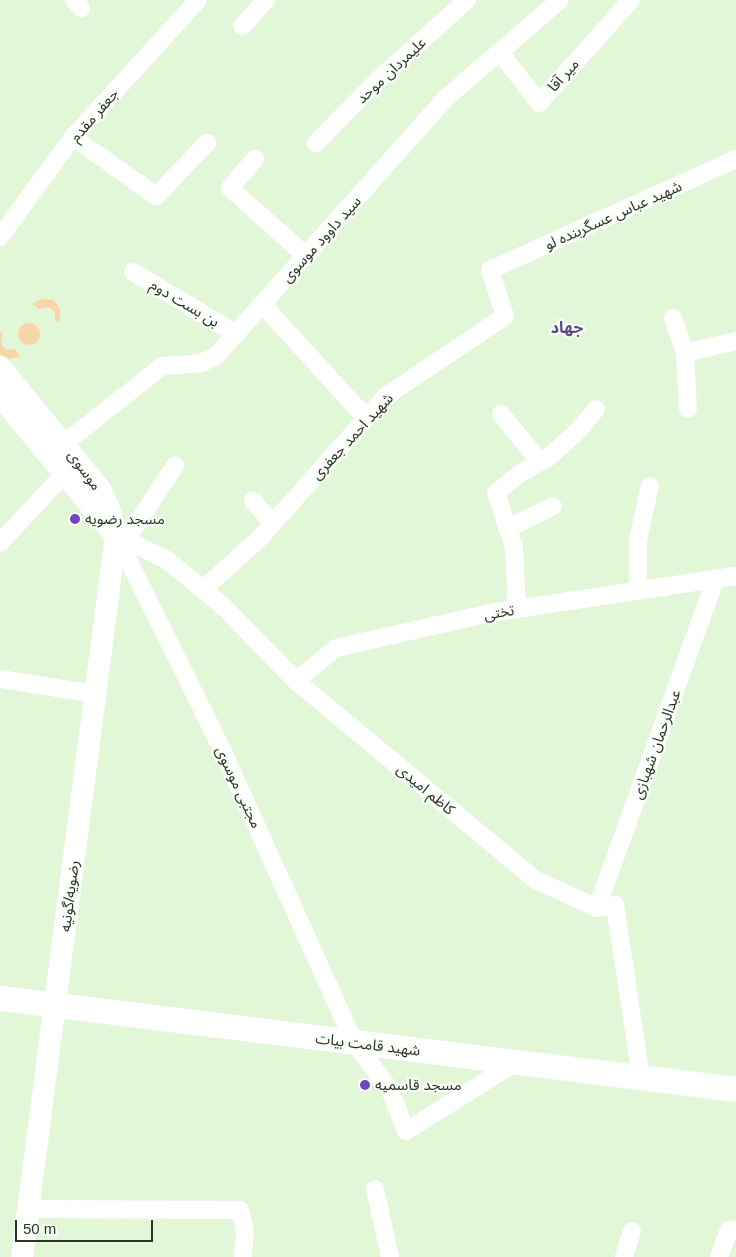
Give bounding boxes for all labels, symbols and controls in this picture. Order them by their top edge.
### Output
street label: علیمردان موحد [352,33,430,107]
street label: میر آقا [544,55,582,95]
street label: جعفر مقدم [66,85,122,145]
street label: شهید عباس عسگربنده لو [542,177,684,253]
street label: سید داوود موسوی [277,192,365,286]
street label: بن بست دوم [147,275,223,331]
district label: جهاد [551,318,583,338]
street label: شهید احمد جعفری [307,389,397,483]
street label: موسوی [64,446,106,494]
place label: مسجد رضویه [85,510,165,528]
marker: مسجد رضویه [69,513,81,525]
street label: تختی [482,600,516,624]
street label: عبدالرحمان شهبازی [628,687,684,801]
street label: مجتبی موسوی [212,743,266,831]
street label: کاظم امیدی [394,760,458,818]
street label: رضویه/گونیه [56,859,82,933]
street label: شهید قامت بیات [315,1029,421,1059]
place label: مسجد قاسمیه [375,1076,462,1094]
marker: مسجد قاسمیه [359,1079,371,1091]
scale bar [18,1210,155,1242]
text: 50 m [23,1220,56,1237]

